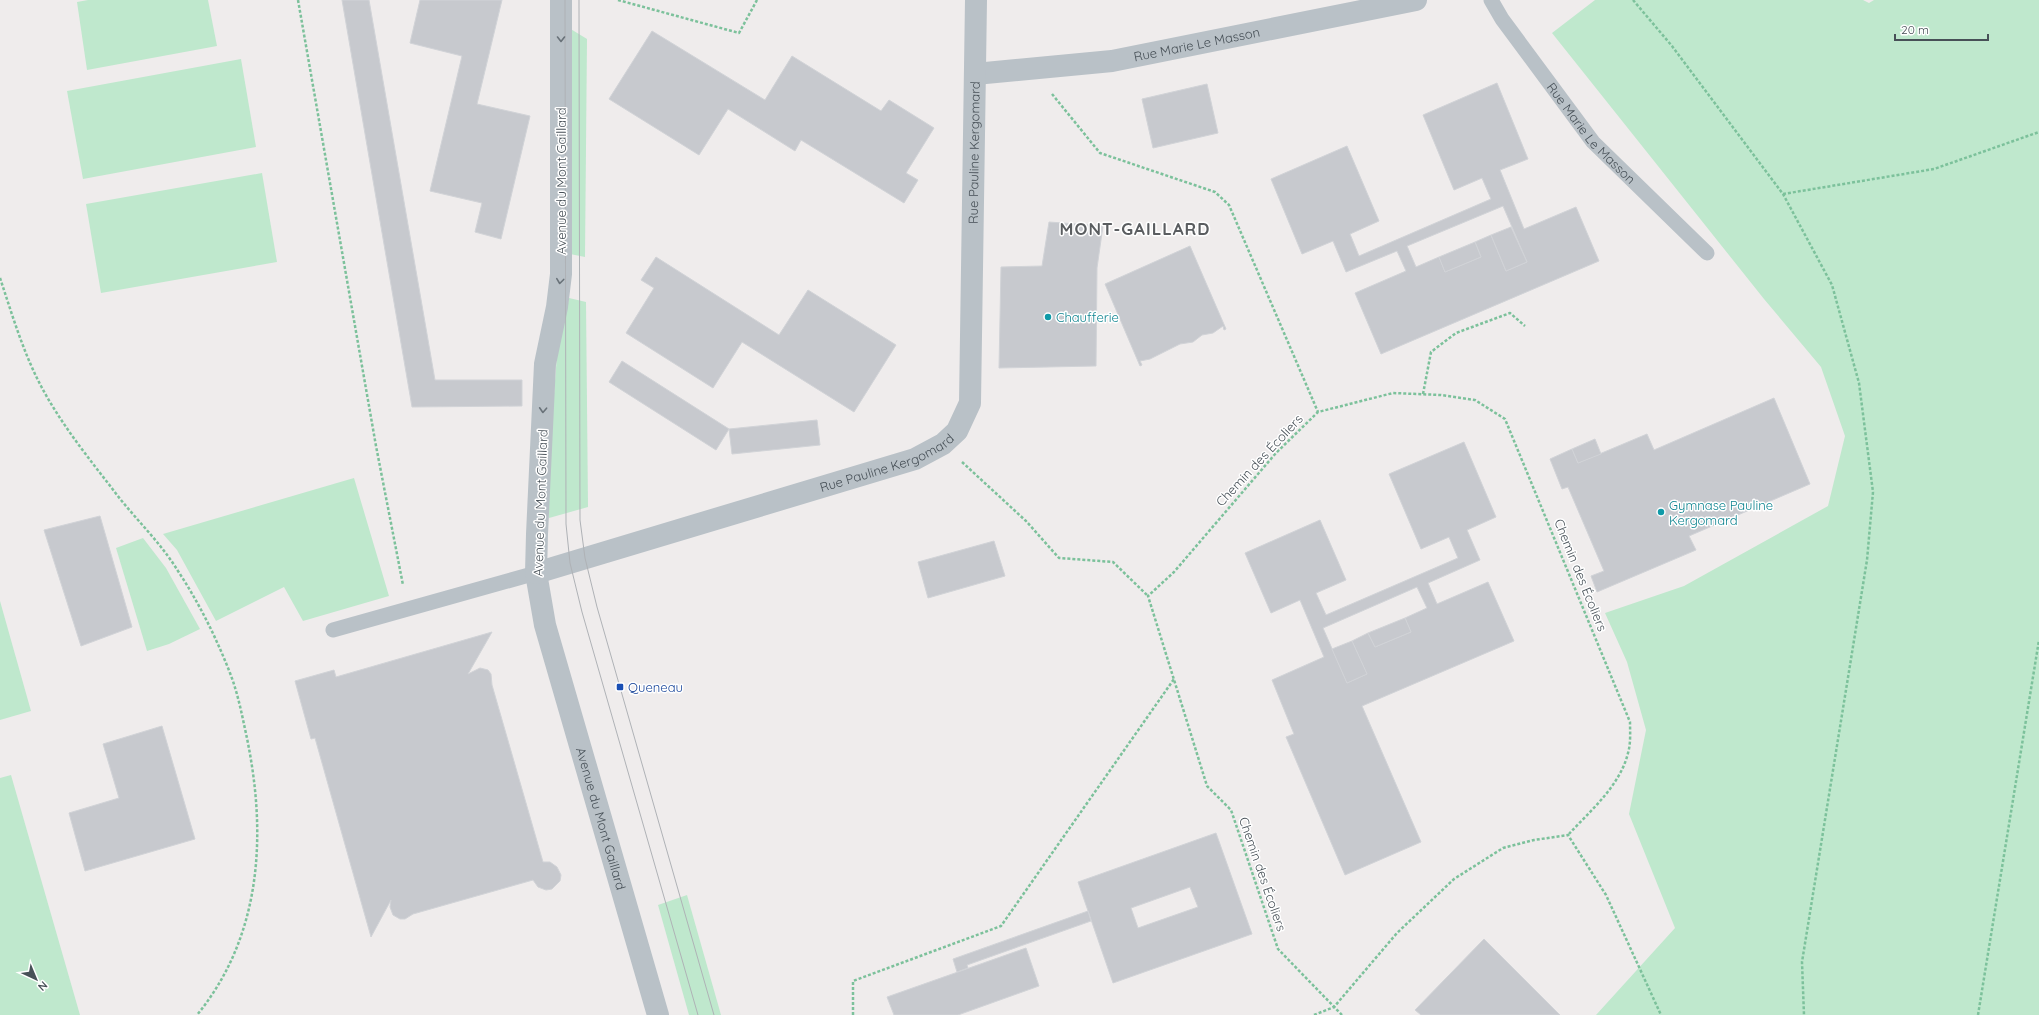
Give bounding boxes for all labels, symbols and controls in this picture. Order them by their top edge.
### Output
scale bar [1895,16,1988,42]
text: 20 m [1901,22,1929,37]
street label: Rue Marie Le Masson [1132,24,1261,64]
one-way arrow [557,36,565,42]
street label: Rue Marie Le Masson [1544,79,1639,187]
street label: Rue Pauline Kergomard [965,81,983,224]
street label: Avenue du Mont Gaillard [553,107,569,255]
district label: MONT-GAILLARD [1060,218,1210,239]
one-way arrow [556,278,565,284]
place label: Chaufferie [1056,309,1119,325]
marker: Chaufferie [1043,312,1053,322]
one-way arrow [539,407,548,413]
street label: Chemin des Écoliers [1212,411,1306,509]
street label: Avenue du Mont Gaillard [529,429,551,577]
street label: Rue Pauline Kergomard [818,430,957,495]
place label: Gymnase Pauline Kergomard [1669,497,1773,528]
marker: Gymnase Pauline Kergomard [1656,507,1666,517]
street label: Chemin des Écoliers [1551,516,1611,634]
place label: Queneau [628,679,683,695]
marker: Queneau [615,682,625,692]
street label: Avenue du Mont Gaillard [573,745,629,892]
street label: Chemin des Écoliers [1236,815,1290,933]
north arrow [16,959,56,999]
text: N [35,978,51,994]

